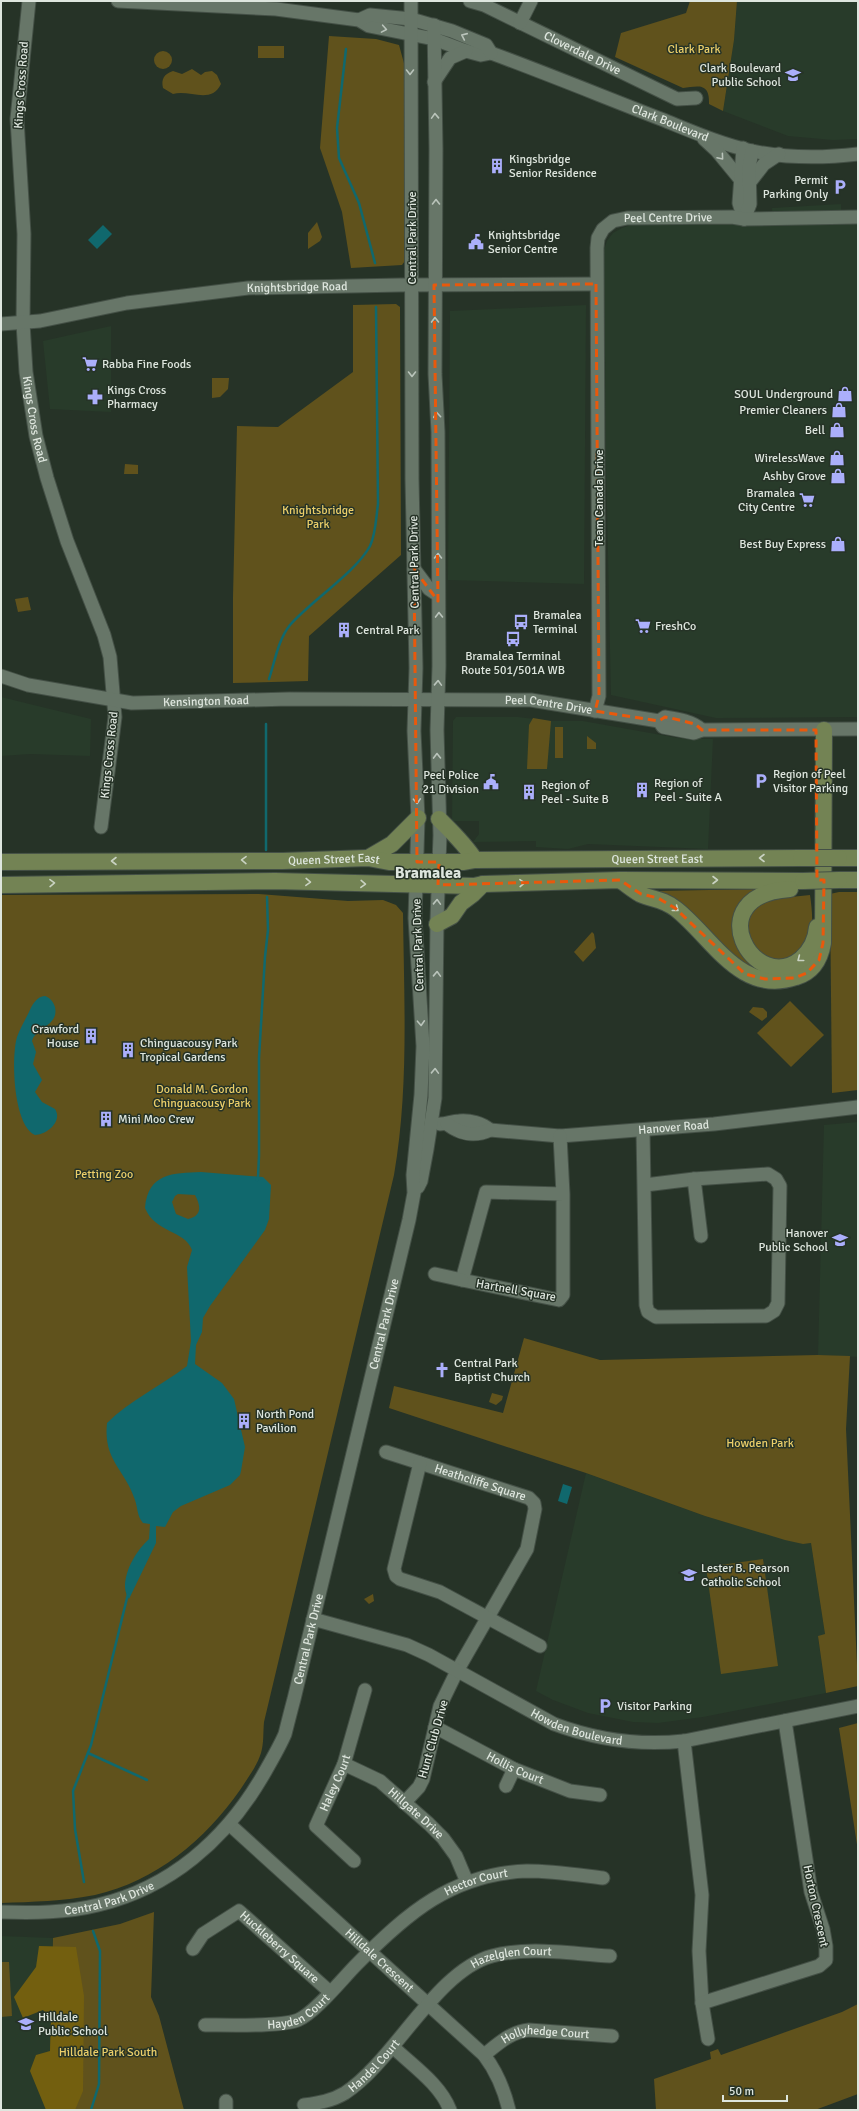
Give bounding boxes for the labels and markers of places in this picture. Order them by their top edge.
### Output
place label: Clark Boulevard Public School [700,61,781,90]
school or university icon: Clark Boulevard Public School [784,66,802,84]
place label: Kingsbridge Senior Residence [509,152,597,181]
building icon: Kingsbridge Senior Residence [488,157,506,175]
place label: Permit Parking Only [763,173,828,202]
parking icon: Permit Parking Only [831,178,849,196]
place label: Knightsbridge Senior Centre [488,228,560,257]
public building icon: Knightsbridge Senior Centre [467,233,485,251]
supermarket icon: Rabba Fine Foods [81,355,99,373]
place label: Rabba Fine Foods [102,357,191,372]
place label: Kings Cross Pharmacy [107,383,166,412]
shop icon: SOUL Underground [836,385,854,403]
place label: SOUL Underground [734,387,833,402]
pharmacy icon: Kings Cross Pharmacy [86,388,104,406]
shop icon: Premier Cleaners [830,401,848,419]
place label: Premier Cleaners [739,403,827,418]
shop icon: Bell [828,421,846,439]
place label: Bell [805,423,825,438]
shop icon: WirelessWave [828,449,846,467]
place label: WirelessWave [754,451,825,466]
shop icon: Ashby Grove [829,467,847,485]
place label: Ashby Grove [763,469,826,484]
place label: Bramalea City Centre [738,486,795,515]
supermarket icon: Bramalea City Centre [798,491,816,509]
shop icon: Best Buy Express [829,535,847,553]
place label: Best Buy Express [739,537,826,552]
place label: Bramalea Terminal [533,608,582,637]
bus stop icon: Bramalea Terminal [512,613,530,631]
supermarket icon: FreshCo [634,617,652,635]
place label: FreshCo [655,619,696,634]
building icon: Central Park [335,621,353,639]
place label: Central Park [356,623,420,638]
bus stop icon: Bramalea Terminal Route 501/501A WB [504,630,522,648]
place label: Bramalea Terminal Route 501/501A WB [461,649,565,678]
place label: Region of Peel Visitor Parking [773,767,848,796]
place label: Peel Police 21 Division [423,768,479,797]
parking icon: Region of Peel Visitor Parking [752,772,770,790]
public building icon: Peel Police 21 Division [482,773,500,791]
place label: Region of Peel - Suite A [654,776,723,805]
place label: Region of Peel - Suite B [541,778,609,807]
building icon: Region of Peel - Suite A [633,781,651,799]
building icon: Region of Peel - Suite B [520,783,538,801]
place label: Crawford House [32,1022,79,1051]
building icon: Crawford House [82,1027,100,1045]
place label: Chinguacousy Park Tropical Gardens [140,1036,237,1065]
building icon: Chinguacousy Park Tropical Gardens [119,1041,137,1059]
building icon: Mini Moo Crew [97,1110,115,1128]
place label: Mini Moo Crew [118,1112,195,1127]
place label: Hanover Public School [759,1226,829,1255]
school or university icon: Hanover Public School [831,1231,849,1249]
place label: Central Park Baptist Church [454,1356,530,1385]
church icon: Central Park Baptist Church [433,1361,451,1379]
place label: North Pond Pavilion [256,1407,314,1436]
building icon: North Pond Pavilion [235,1412,253,1430]
place label: Lester B. Pearson Catholic School [701,1561,789,1590]
school or university icon: Lester B. Pearson Catholic School [680,1566,698,1584]
parking icon: Visitor Parking [596,1697,614,1715]
place label: Visitor Parking [617,1699,692,1714]
place label: Hilldale Public School [38,2010,108,2039]
school or university icon: Hilldale Public School [17,2015,35,2033]

